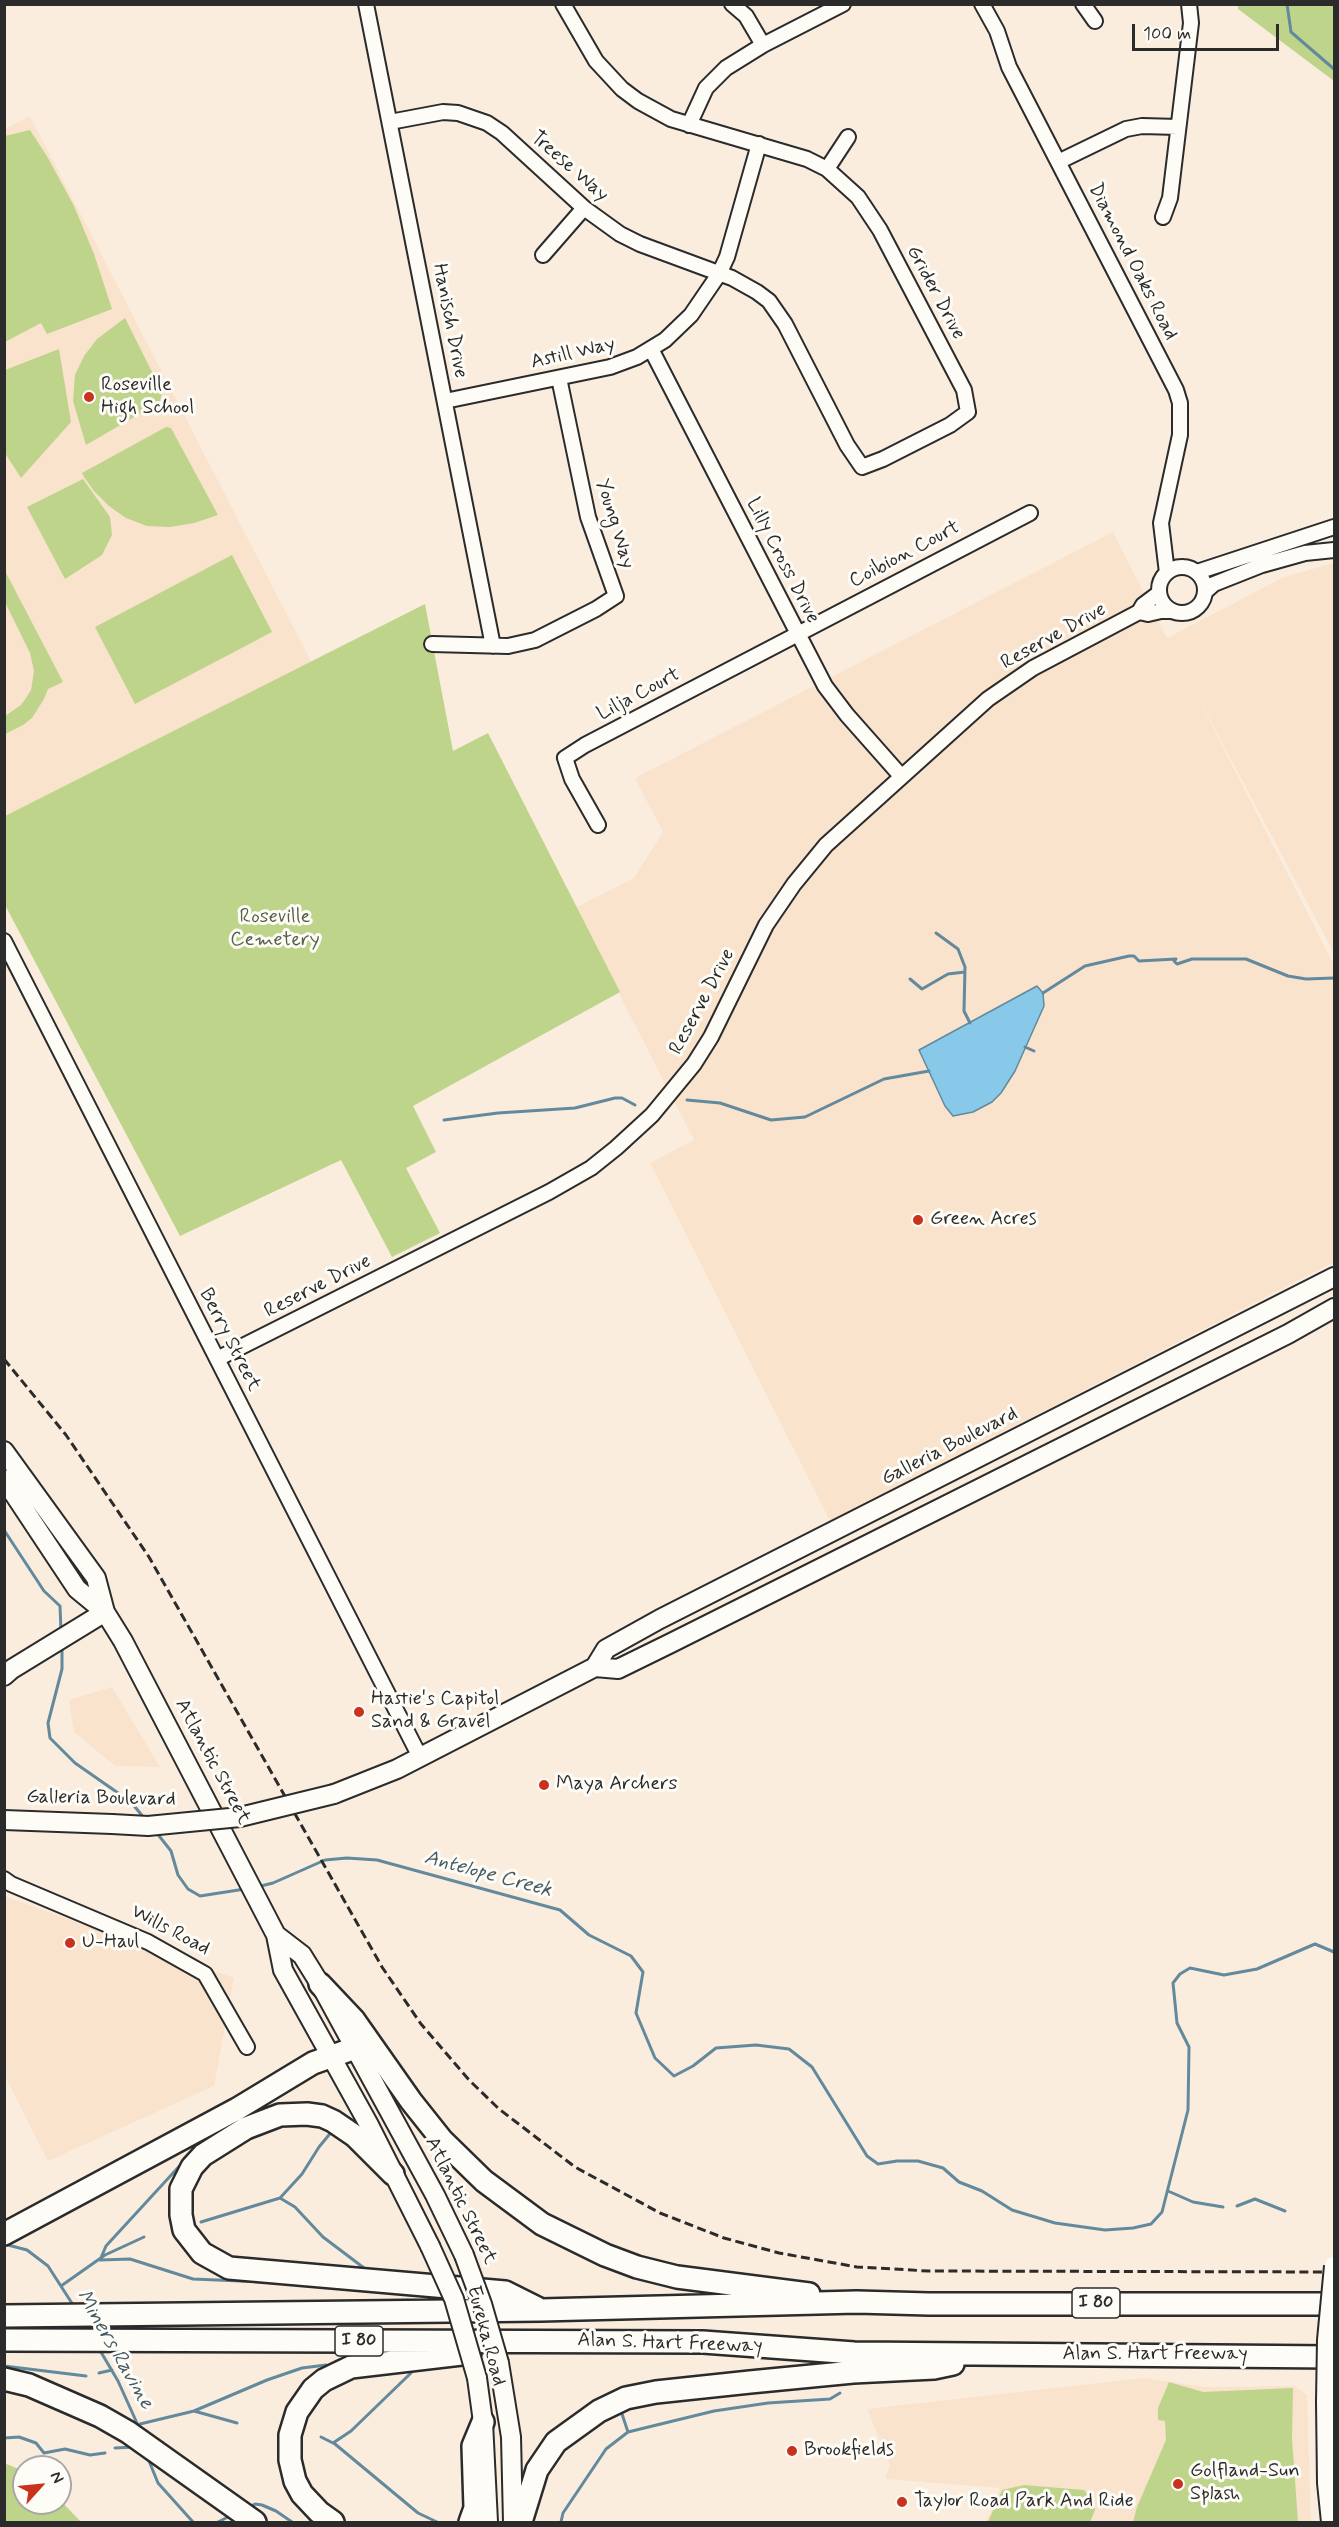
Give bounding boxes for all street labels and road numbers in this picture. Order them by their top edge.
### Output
street label: Treese Way [525,126,613,208]
street label: Diamond Oaks Road [1082,180,1182,344]
street label: Grider Drive [900,242,970,344]
street label: Hanisch Drive [426,262,472,380]
street label: Astill Way [529,333,617,375]
street label: Young Way [589,476,639,572]
street label: Lilly Cross Drive [740,494,824,628]
street label: Coibion Court [846,516,964,594]
street label: Reserve Drive [997,598,1111,676]
street label: Lilja Court [593,663,685,727]
street label: Reserve Drive [665,945,741,1059]
street label: Reserve Drive [261,1250,375,1324]
street label: Berry Street [193,1285,265,1395]
street label: Galleria Boulevard [878,1402,1022,1492]
street label: Atlantic Street [169,1695,255,1829]
street label: Galleria Boulevard [26,1786,176,1812]
street label: Wills Road [126,1900,214,1962]
street label: Atlantic Street [419,2133,501,2269]
street label: Eureka Road [460,2283,510,2389]
road number: I 80 [1072,2288,1120,2318]
road number: I 80 [335,2326,383,2356]
street label: Alan S. Hart Freeway [577,2329,763,2359]
street label: Alan S. Hart Freeway [1062,2343,1248,2367]

